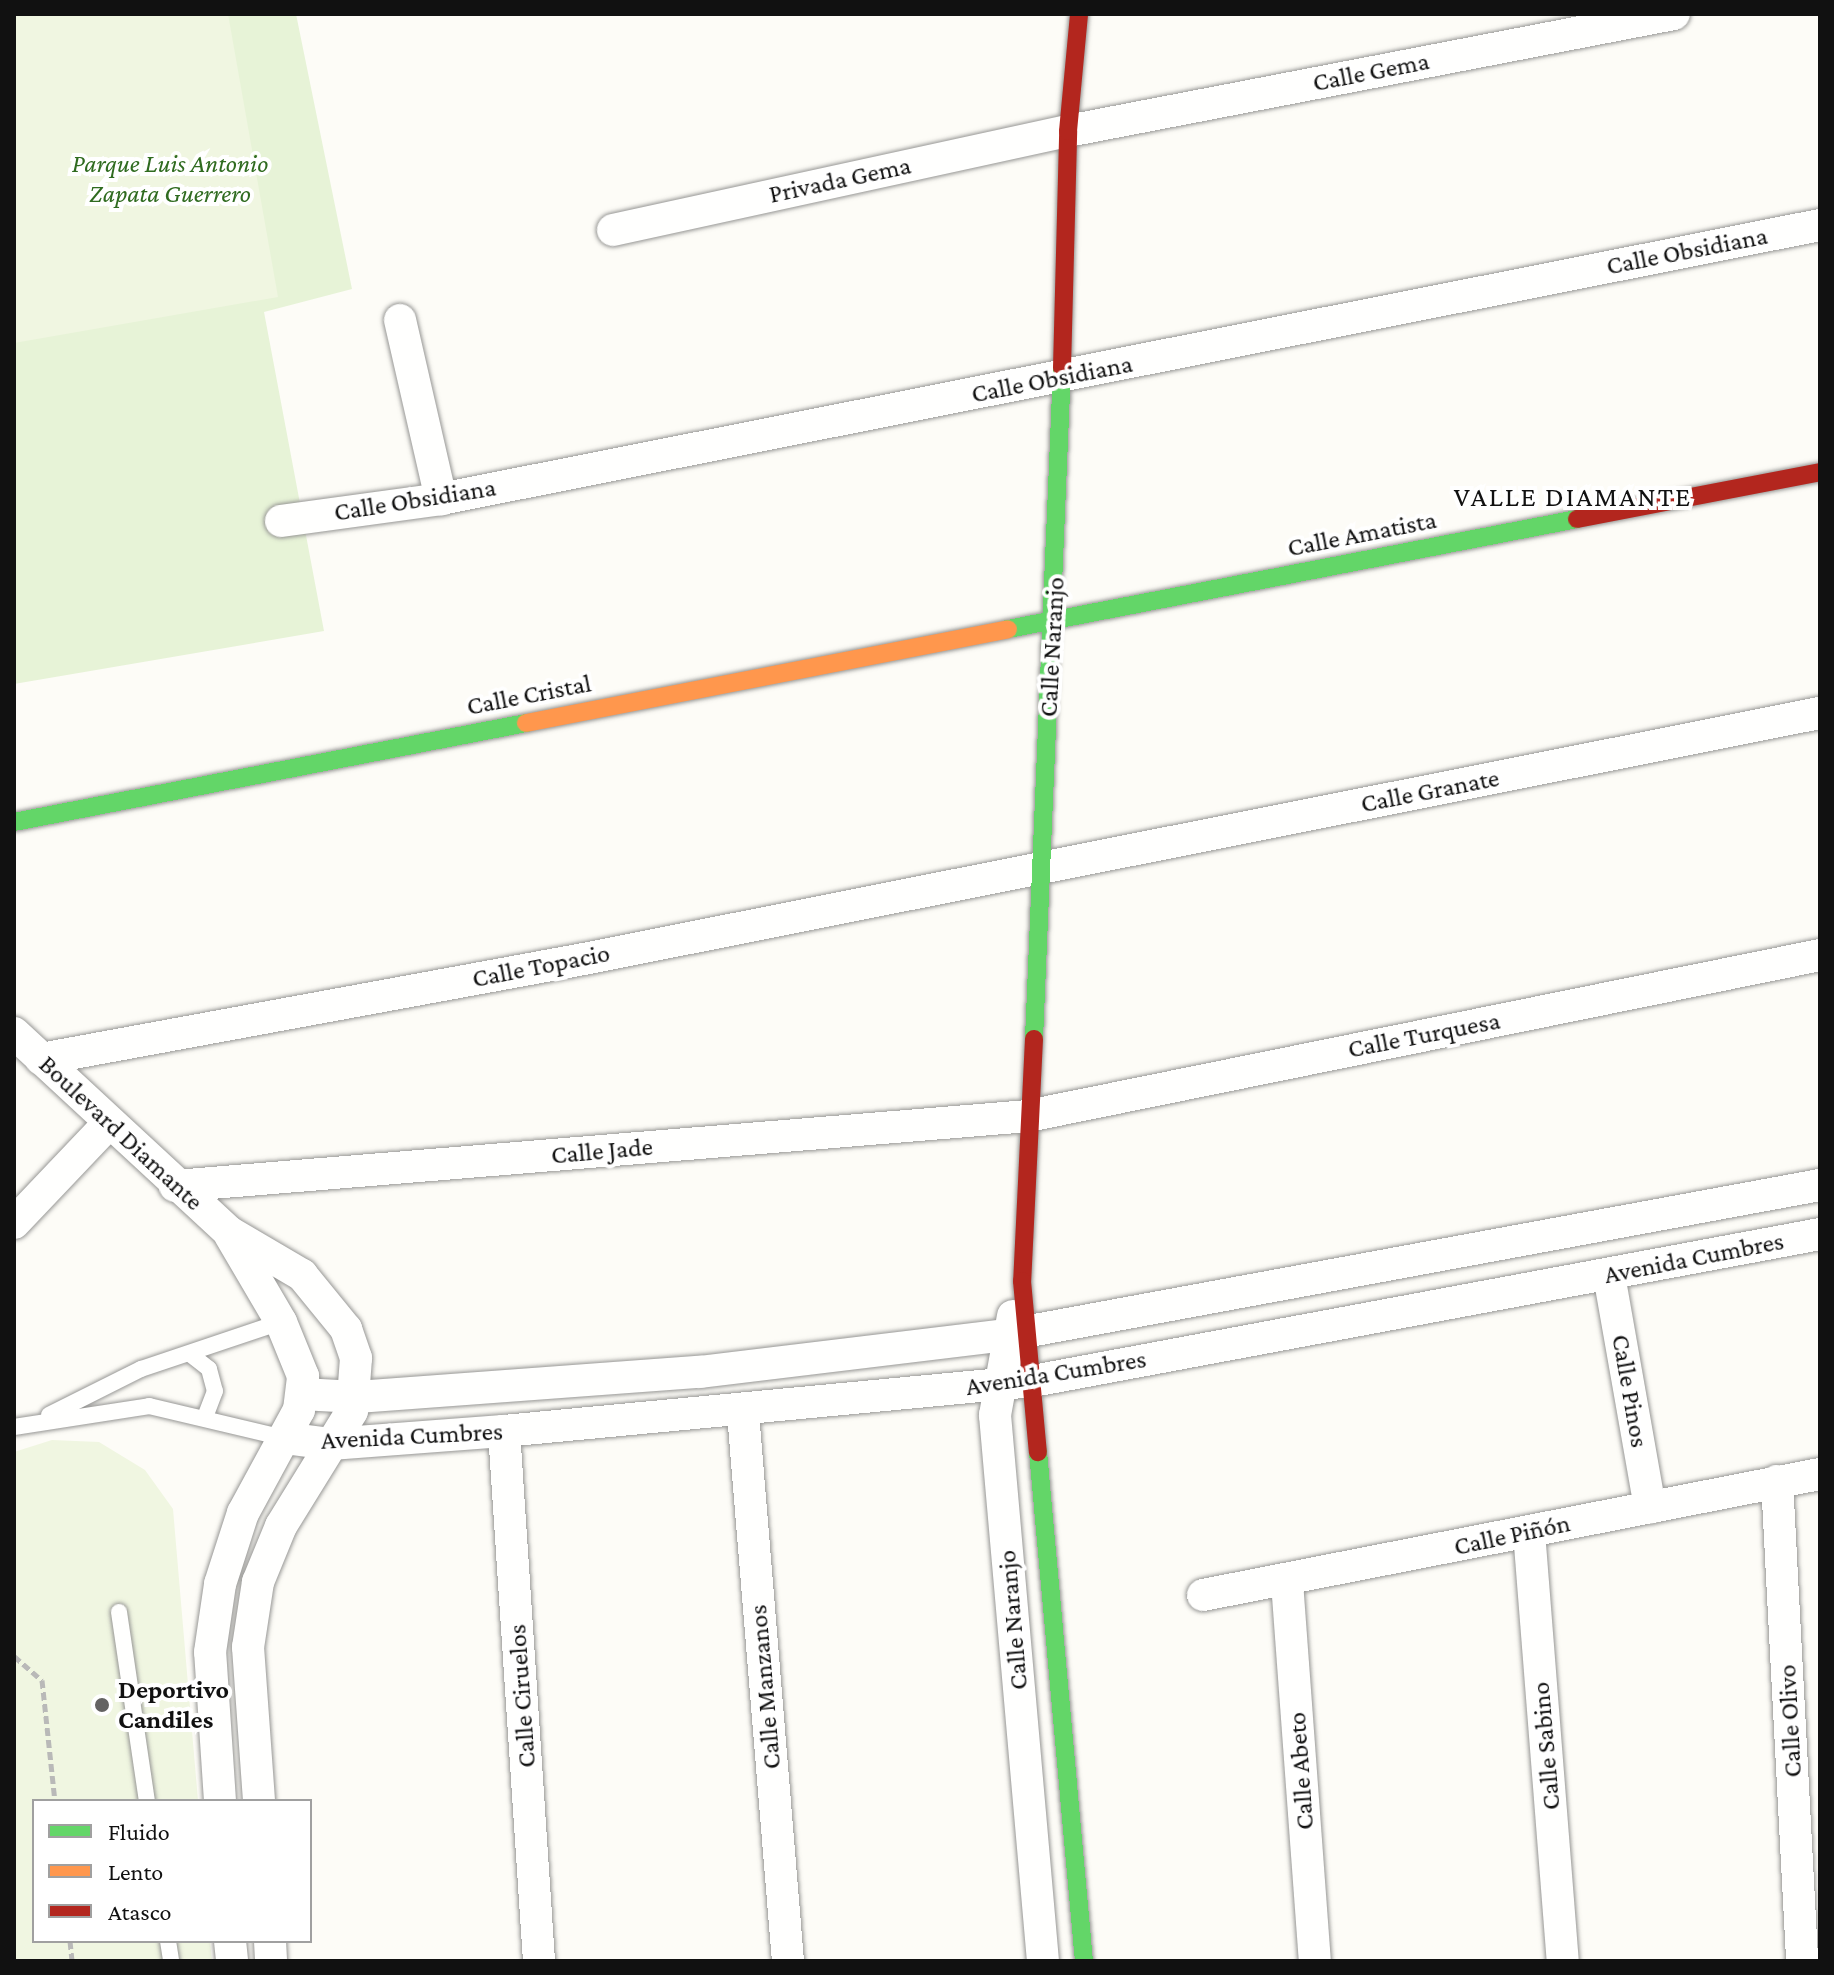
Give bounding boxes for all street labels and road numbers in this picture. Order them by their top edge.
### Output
street label: Calle Gema [1310,45,1432,99]
street label: Privada Gema [766,150,914,210]
street label: Calle Obsidiana [1604,220,1770,282]
street label: Calle Obsidiana [969,348,1135,410]
street label: Calle Obsidiana [332,472,498,528]
street label: Calle Amatista [1285,504,1439,564]
street label: Calle Naranjo [1033,576,1071,718]
street label: Calle Cristal [464,668,594,722]
street label: Calle Granate [1358,762,1502,820]
street label: Calle Topacio [470,937,612,995]
street label: Calle Turquesa [1345,1005,1503,1065]
street label: Boulevard Diamante [32,1049,210,1217]
street label: Calle Jade [550,1131,654,1171]
street label: Avenida Cumbres [1602,1225,1786,1291]
street label: Calle Pinos [1605,1332,1655,1450]
street label: Avenida Cumbres [964,1343,1148,1403]
street label: Avenida Cumbres [320,1416,504,1456]
street label: Calle Piñón [1451,1507,1573,1563]
street label: Calle Naranjo [991,1549,1035,1691]
street label: Calle Manzanos [742,1603,788,1771]
street label: Calle Ciruelos [501,1623,543,1769]
street label: Calle Olivo [1771,1664,1809,1778]
street label: Calle Sabino [1525,1681,1567,1811]
street label: Calle Abeto [1281,1711,1321,1831]

